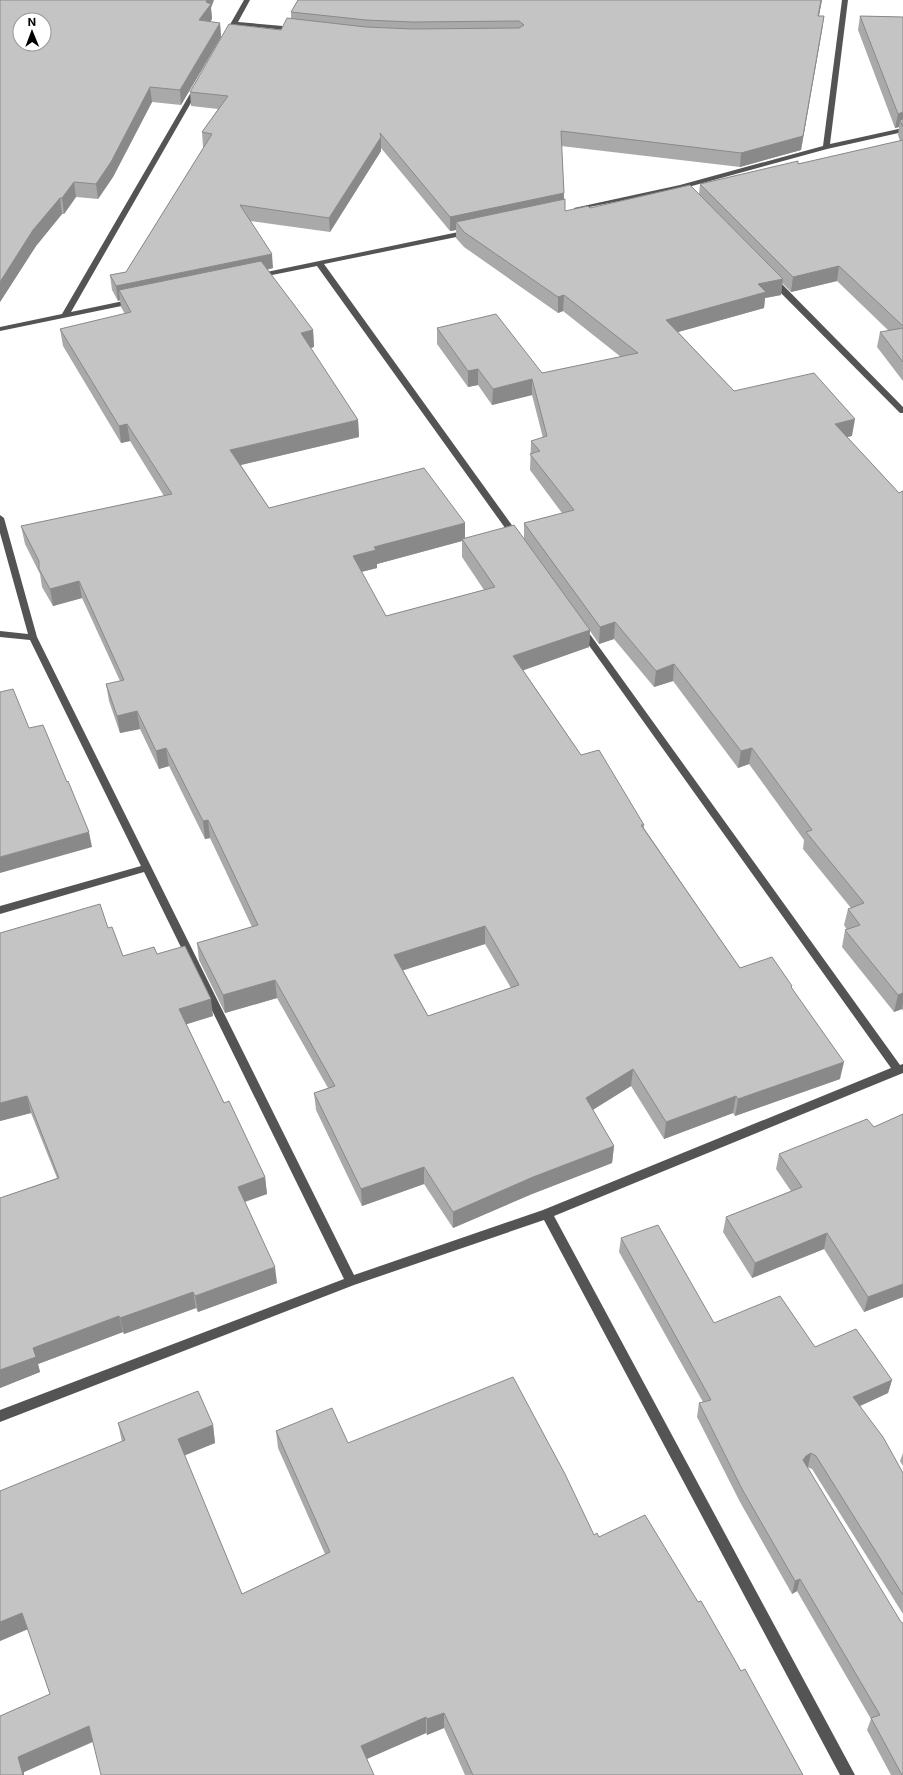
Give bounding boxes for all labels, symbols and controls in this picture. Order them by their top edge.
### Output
north arrow [12,12,52,52]
text: N [28,15,36,29]

